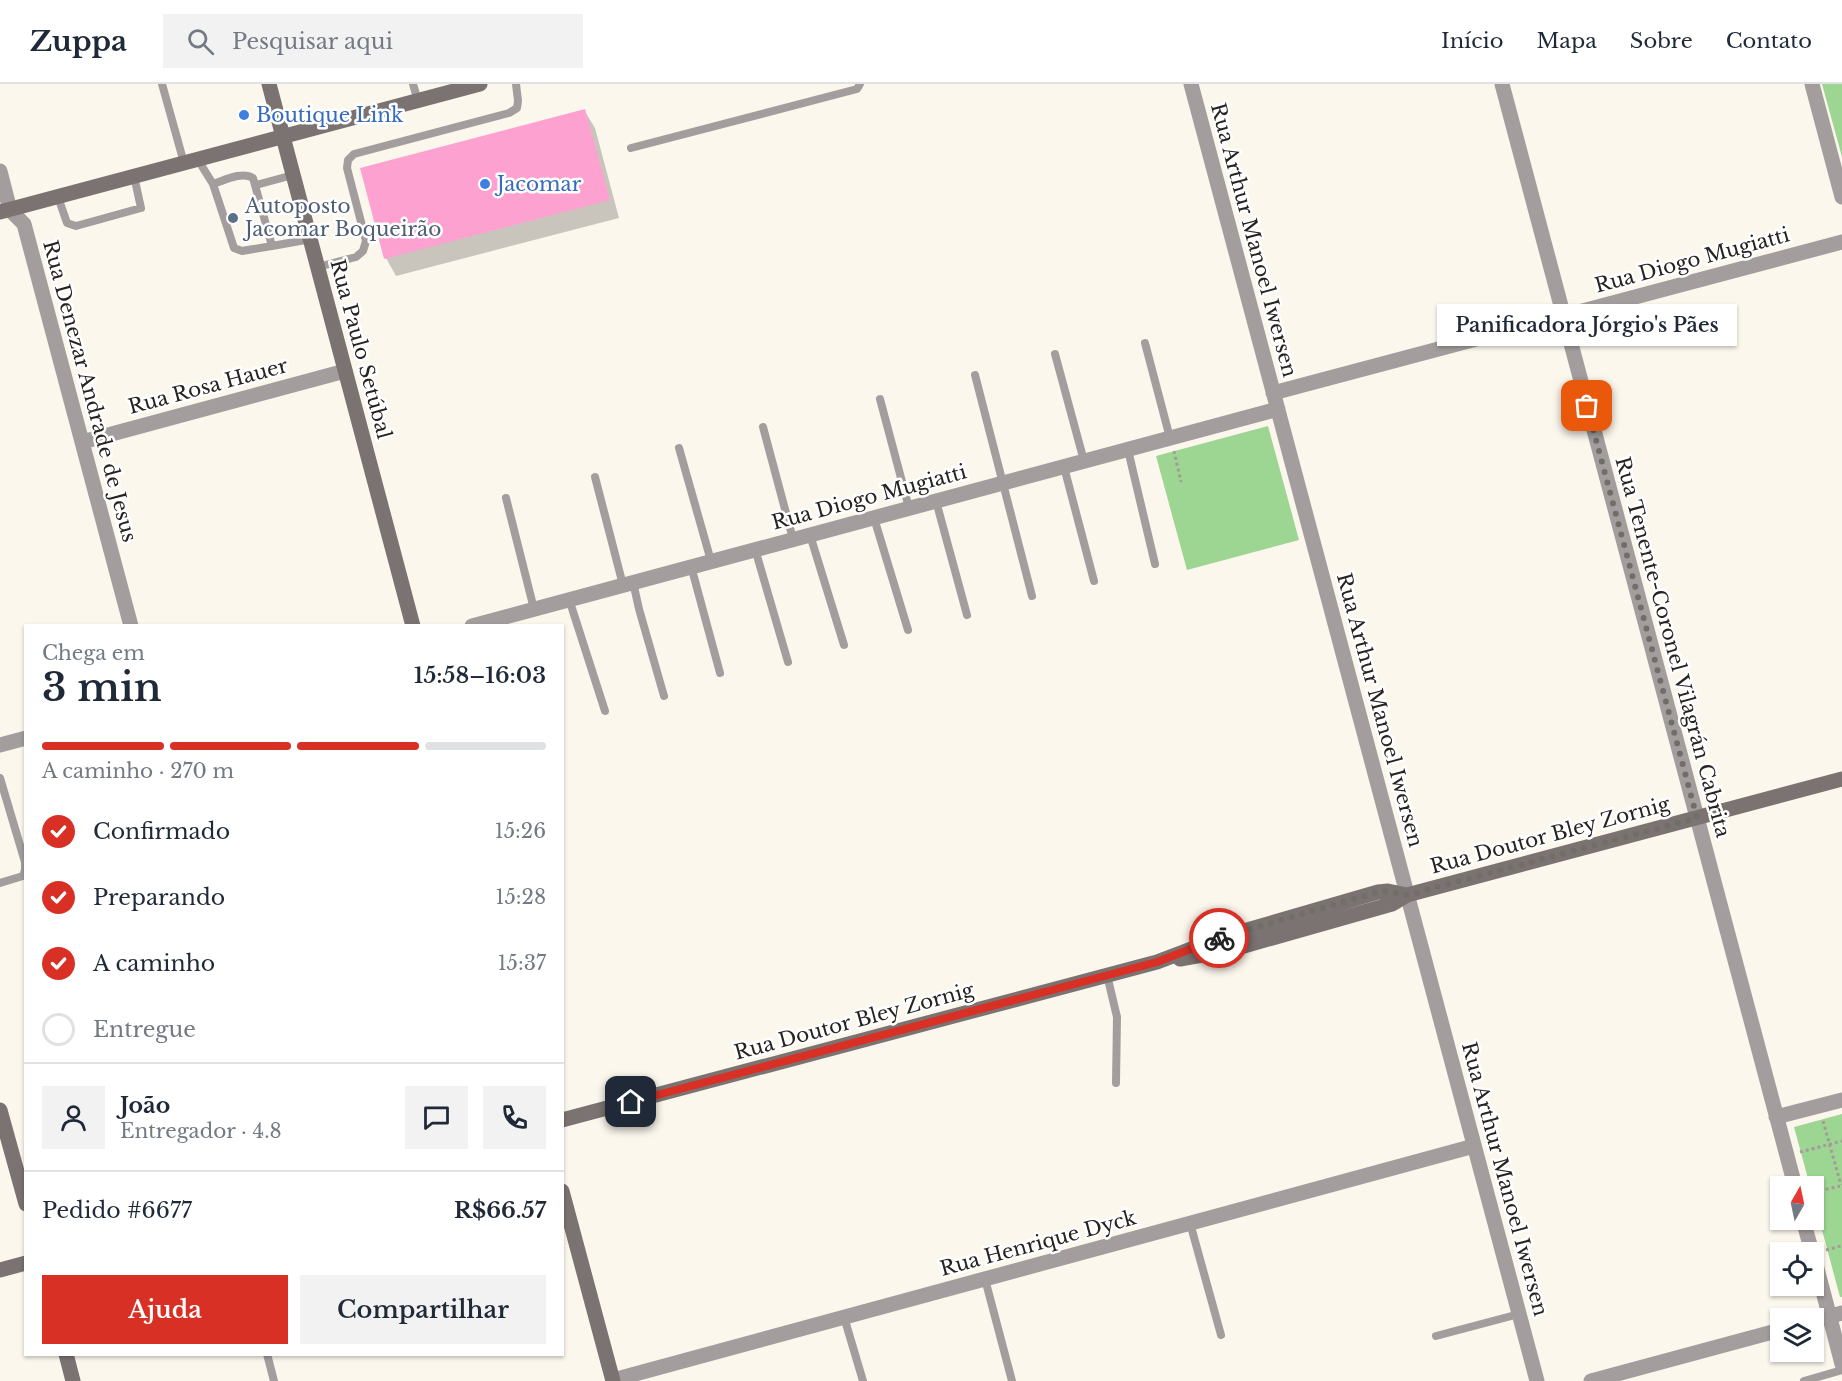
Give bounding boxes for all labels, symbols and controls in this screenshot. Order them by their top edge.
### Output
search box [163,14,583,68]
text: Zuppa [30,24,127,59]
icon: search [184,25,217,58]
text: Pesquisar aqui [232,28,393,55]
text: Início [1441,28,1503,54]
text: Mapa [1536,28,1597,54]
text: Sobre [1630,28,1693,54]
text: Contato [1726,28,1812,54]
street label: Rua Arthur Manoel Iwersen [1206,100,1302,380]
place label: Boutique Link [256,103,404,127]
marker: Boutique Link [237,108,251,122]
place label: Jacomar [494,172,582,196]
marker: Jacomar [478,177,492,191]
place label: Autoposto Jacomar Boqueirão [242,194,441,241]
marker: Autoposto Jacomar Boqueirão [226,211,240,225]
street label: Rua Diogo Mugiatti [1592,222,1792,298]
street label: Rua Denezar Andrade de Jesus [38,237,142,545]
street label: Rua Paulo Setúbal [325,257,397,441]
callout: Panificadora Jórgio's Pães [1437,304,1737,346]
text: Panificadora Jórgio's Pães [1455,313,1719,337]
street label: Rua Rosa Hauer [126,353,291,419]
pin [1561,380,1612,431]
icon: bag [1570,389,1603,422]
street label: Rua Tenente-Coronel Vilagrán Cabrita [1611,454,1736,841]
street label: Rua Diogo Mugiatti [769,459,969,535]
street label: Rua Arthur Manoel Iwersen [1332,570,1428,850]
text: Chega em [42,641,145,665]
text: 15:58–16:03 [414,662,546,689]
text: 3 min [42,663,162,712]
text: A caminho · 270 m [42,759,234,783]
street label: Rua Doutor Bley Zornig [1428,791,1673,879]
icon: check [42,815,75,848]
text: Confirmado [93,818,230,845]
text: 15:26 [495,819,546,843]
icon: check [42,881,75,914]
text: Preparando [93,884,225,911]
text: 15:28 [496,885,546,909]
courier [1189,908,1249,968]
icon: bike [1203,922,1236,955]
icon: check [42,947,75,980]
text: A caminho [93,950,215,977]
text: 15:37 [498,951,546,975]
street label: Rua Doutor Bley Zornig [732,977,977,1065]
text: Entregue [93,1016,196,1043]
street label: Rua Arthur Manoel Iwersen [1457,1039,1553,1319]
pin [605,1076,656,1127]
icon: home [614,1085,647,1118]
button: person [42,1086,105,1149]
button: chat [405,1086,468,1149]
button: phone [483,1086,546,1149]
text: João [120,1092,170,1119]
text: Entregador · 4.8 [120,1119,282,1143]
north arrow [1770,1176,1824,1230]
map controls [1770,1176,1824,1362]
text: Pedido #6677 [42,1197,192,1224]
text: R$66.57 [454,1197,546,1224]
street label: Rua Henrique Dyck [937,1205,1139,1281]
button: locate [1770,1242,1824,1296]
button: Ajuda [42,1275,288,1344]
button: Compartilhar [300,1275,546,1344]
button: layers [1770,1308,1824,1362]

